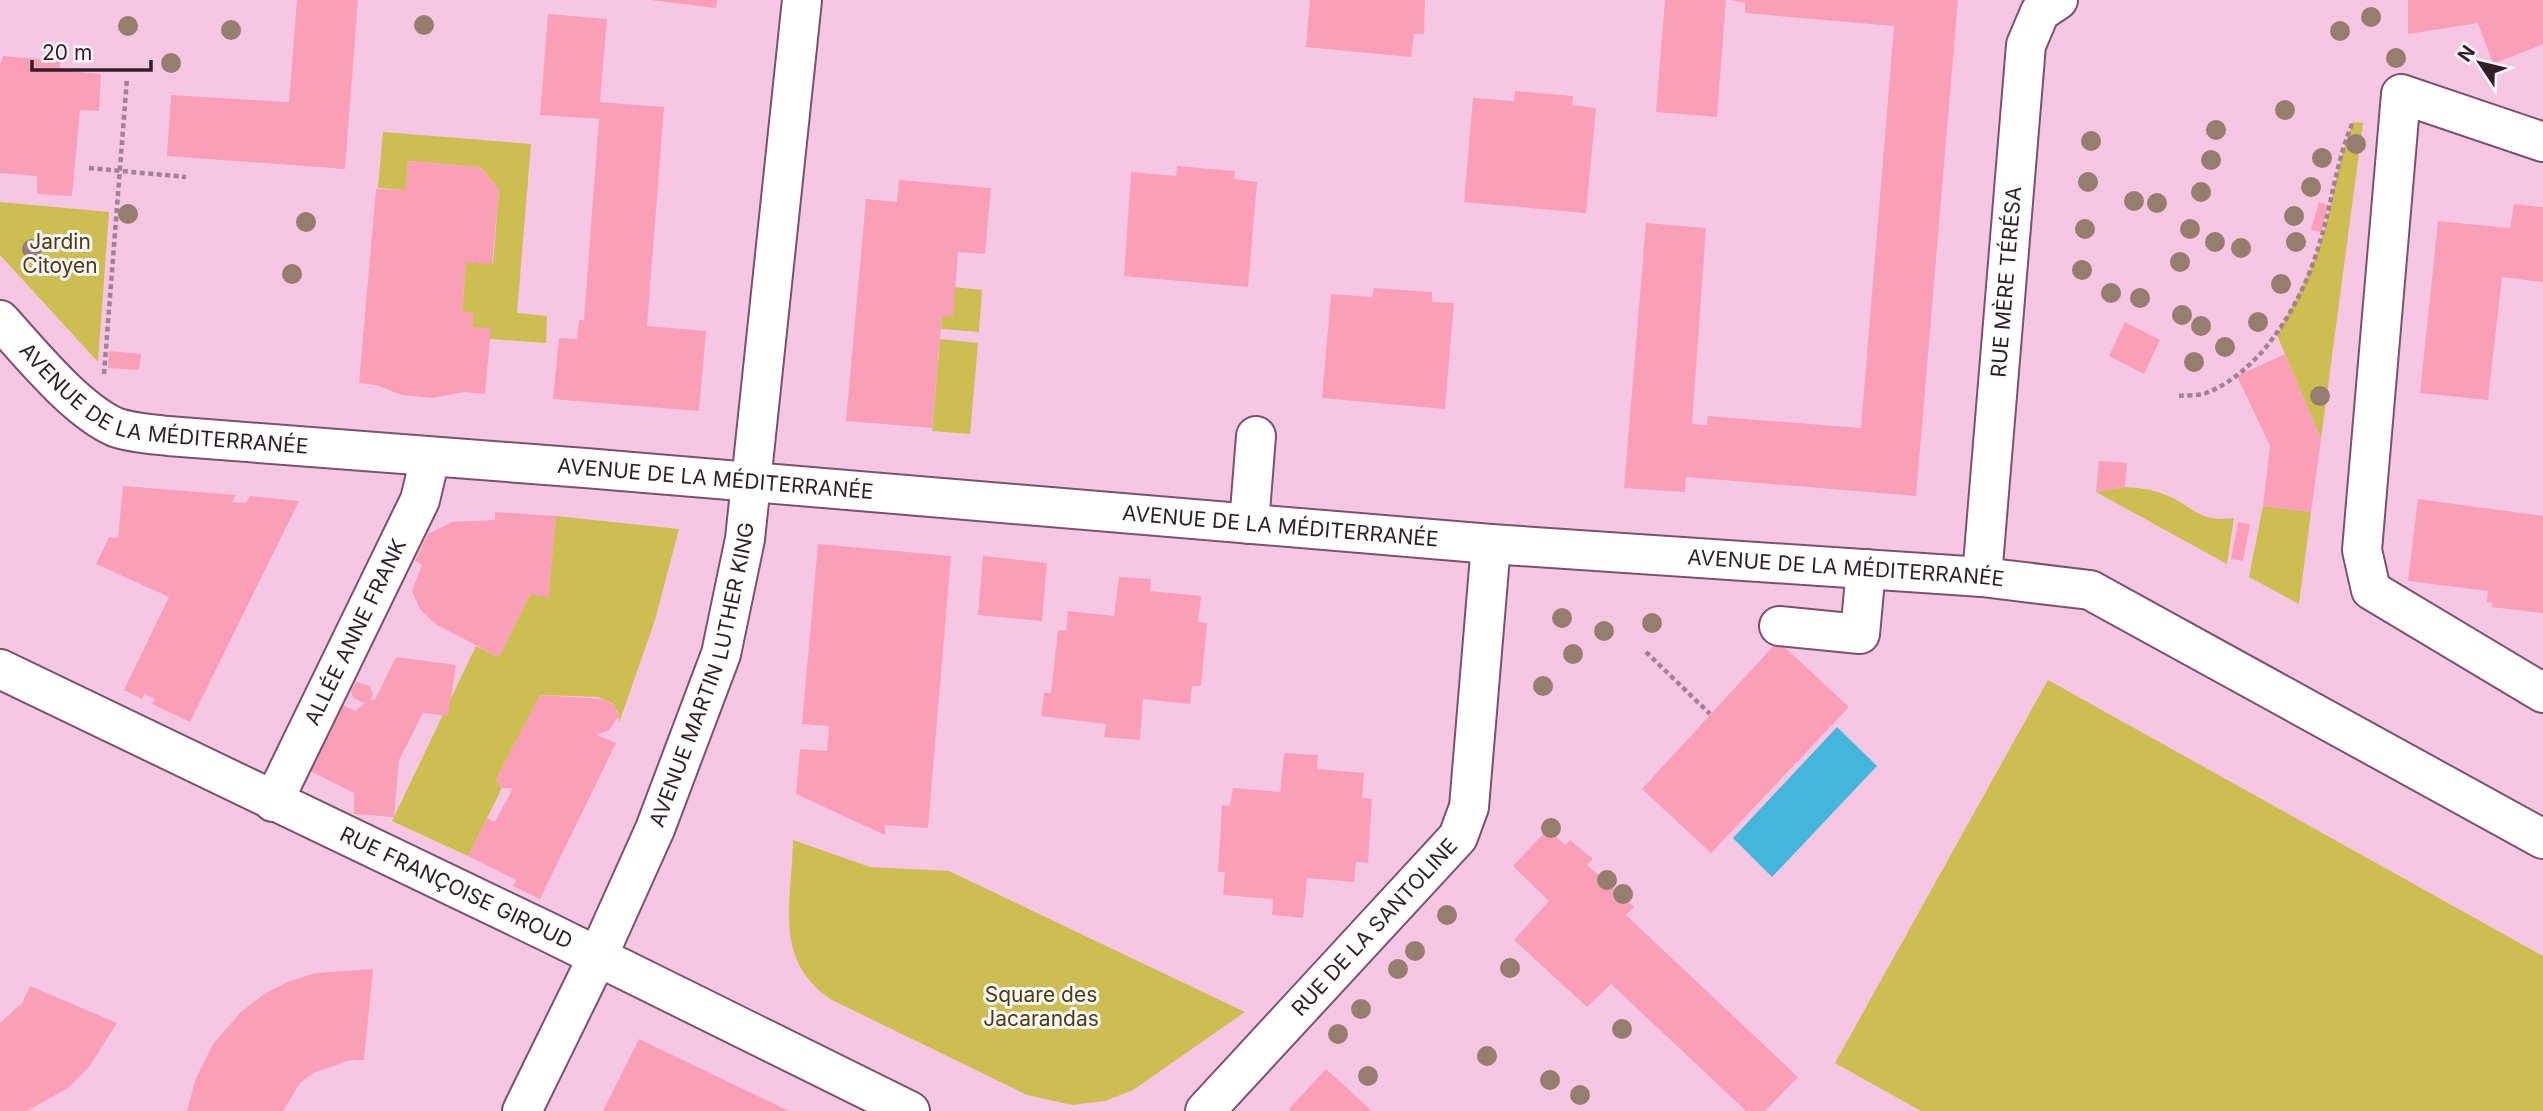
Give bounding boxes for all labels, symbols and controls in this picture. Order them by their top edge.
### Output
scale bar [32,28,150,72]
north arrow [2445,28,2515,98]
text: 20 m [42,40,92,65]
text: N [2453,41,2480,66]
street label: RUE MÈRE TÉRÉSA [1986,185,2026,378]
park label: Jardin Citoyen [22,229,98,278]
street label: AVENUE DE LA MÉDITERRANÉE [14,338,309,459]
street label: AVENUE DE LA MÉDITERRANÉE [556,453,875,504]
street label: AVENUE DE LA MÉDITERRANÉE [1121,500,1440,552]
street label: AVENUE MARTIN LUTHER KING [644,521,759,830]
street label: ALLÉE ANNE FRANK [299,534,411,729]
street label: AVENUE DE LA MÉDITERRANÉE [1687,544,2006,592]
street label: RUE FRANÇOISE GIROUD [336,821,577,954]
street label: RUE DE LA SANTOLINE [1286,833,1462,1021]
park label: Square des Jacarandas [983,982,1099,1031]

